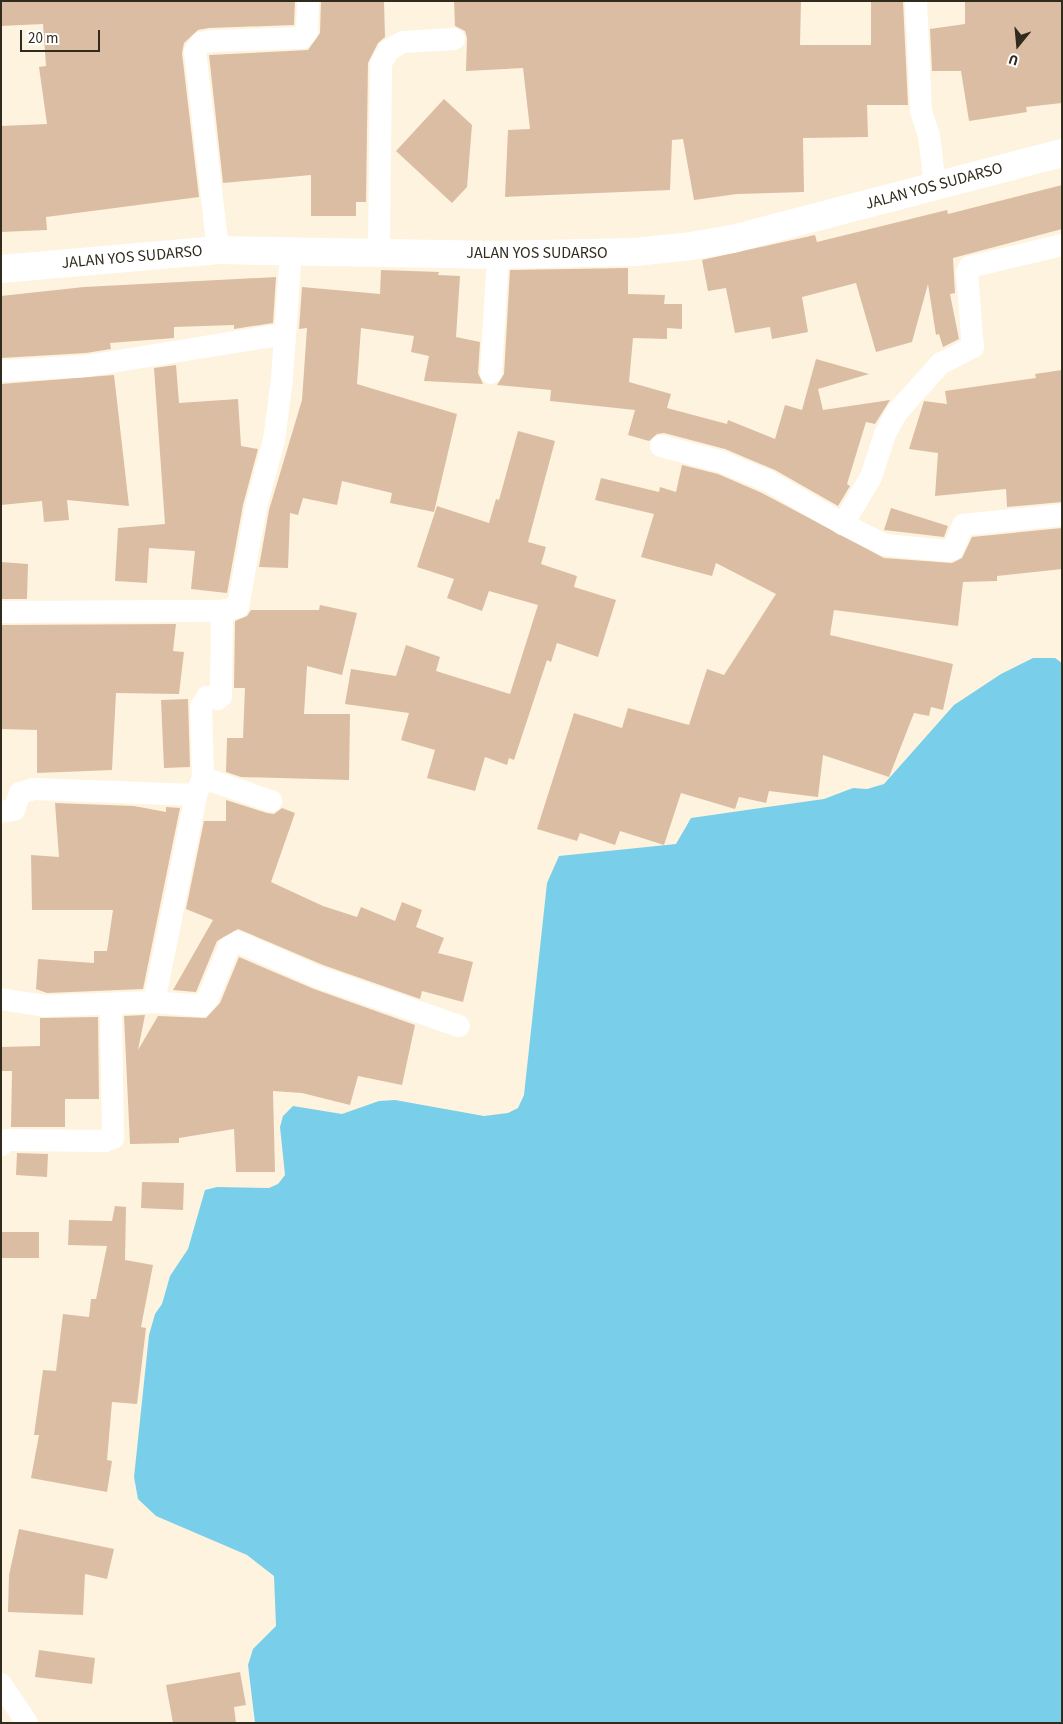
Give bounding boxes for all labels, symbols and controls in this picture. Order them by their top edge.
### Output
scale bar [22,20,102,52]
north arrow [993,20,1043,70]
text: 20 m [28,28,58,49]
text: U [1006,48,1021,70]
street label: JALAN YOS SUDARSO [863,158,1005,214]
street label: JALAN YOS SUDARSO [61,241,203,273]
street label: JALAN YOS SUDARSO [466,243,608,263]

